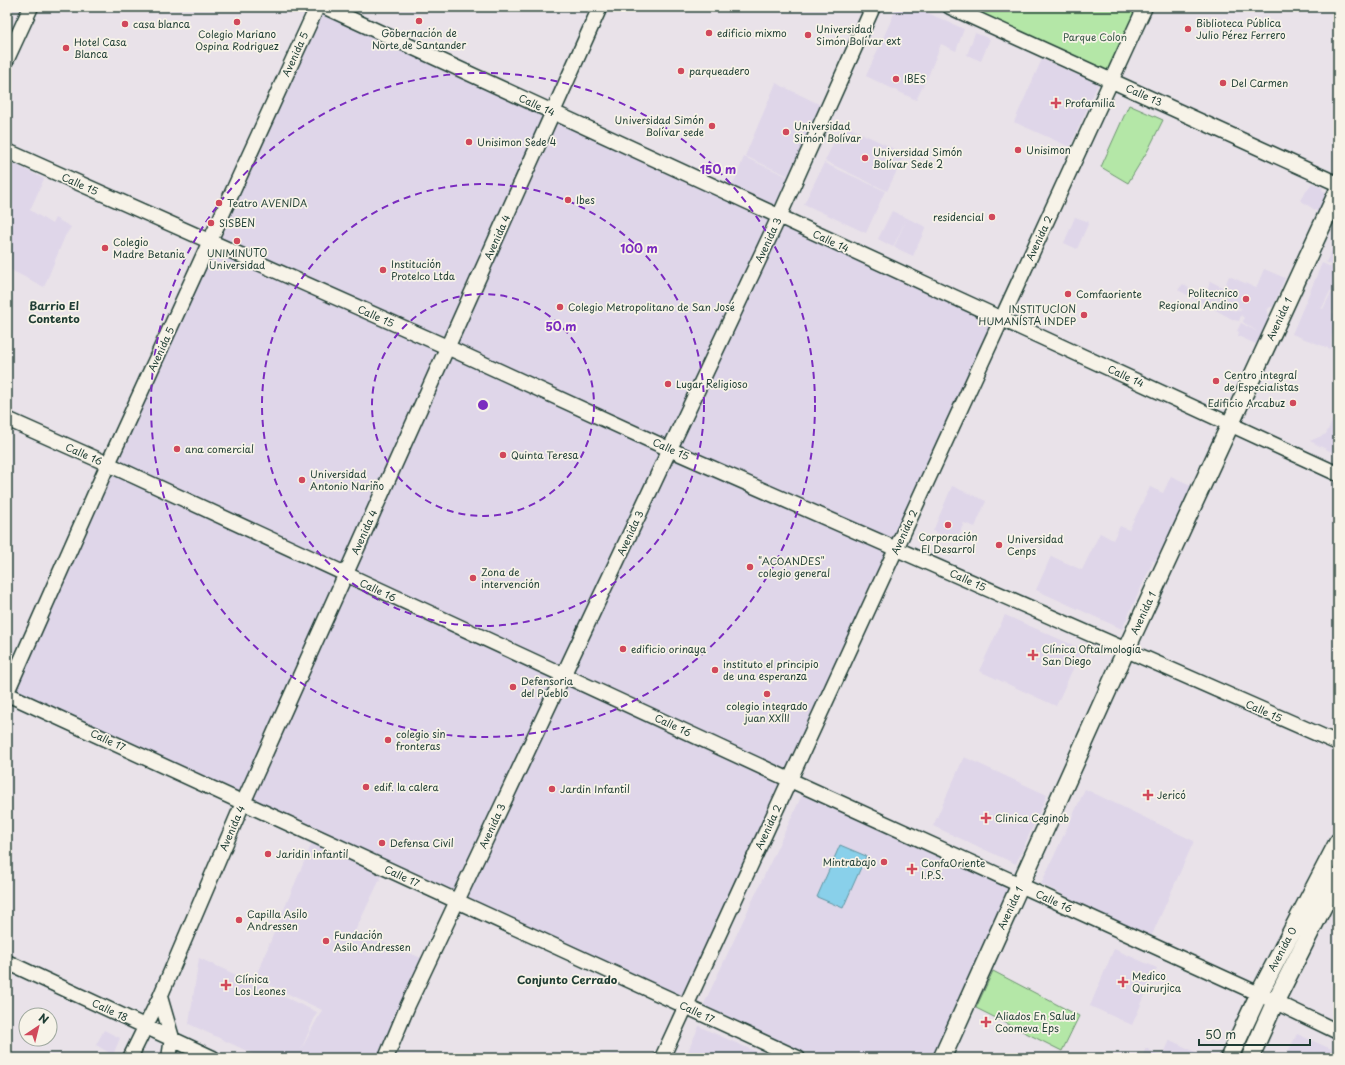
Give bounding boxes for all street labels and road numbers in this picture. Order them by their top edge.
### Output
street label: Avenida 5 [278,29,312,79]
street label: Calle 13 [1124,80,1165,109]
street label: Calle 14 [517,90,558,120]
street label: Calle 15 [59,169,101,198]
street label: Avenida 4 [480,211,513,262]
street label: Avenida 2 [1022,213,1056,263]
street label: Avenida 3 [751,215,785,265]
street label: Calle 14 [811,226,852,256]
street label: Avenida 1 [1262,295,1295,343]
street label: Calle 15 [355,301,397,330]
street label: Avenida 5 [144,324,178,374]
street label: Calle 14 [1106,361,1147,391]
street label: Calle 15 [650,434,692,463]
street label: Calle 16 [63,439,105,468]
street label: Avenida 4 [347,506,380,557]
street label: Avenida 2 [887,507,921,557]
street label: Avenida 3 [613,508,647,558]
street label: Calle 15 [947,565,989,594]
street label: Calle 16 [357,575,399,605]
street label: Avenida 1 [1126,589,1159,637]
street label: Calle 15 [1243,696,1285,725]
street label: Calle 16 [652,710,694,740]
street label: Calle 17 [88,725,129,755]
street label: Avenida 3 [475,801,509,851]
street label: Avenida 4 [215,802,248,853]
street label: Avenida 2 [751,802,785,852]
street label: Calle 17 [382,861,423,891]
street label: Avenida 1 [993,884,1026,932]
street label: Calle 16 [1033,886,1075,916]
street label: Avenida 0 [1264,924,1300,974]
street label: Calle 18 [90,995,131,1024]
street label: Calle 17 [677,997,718,1027]

